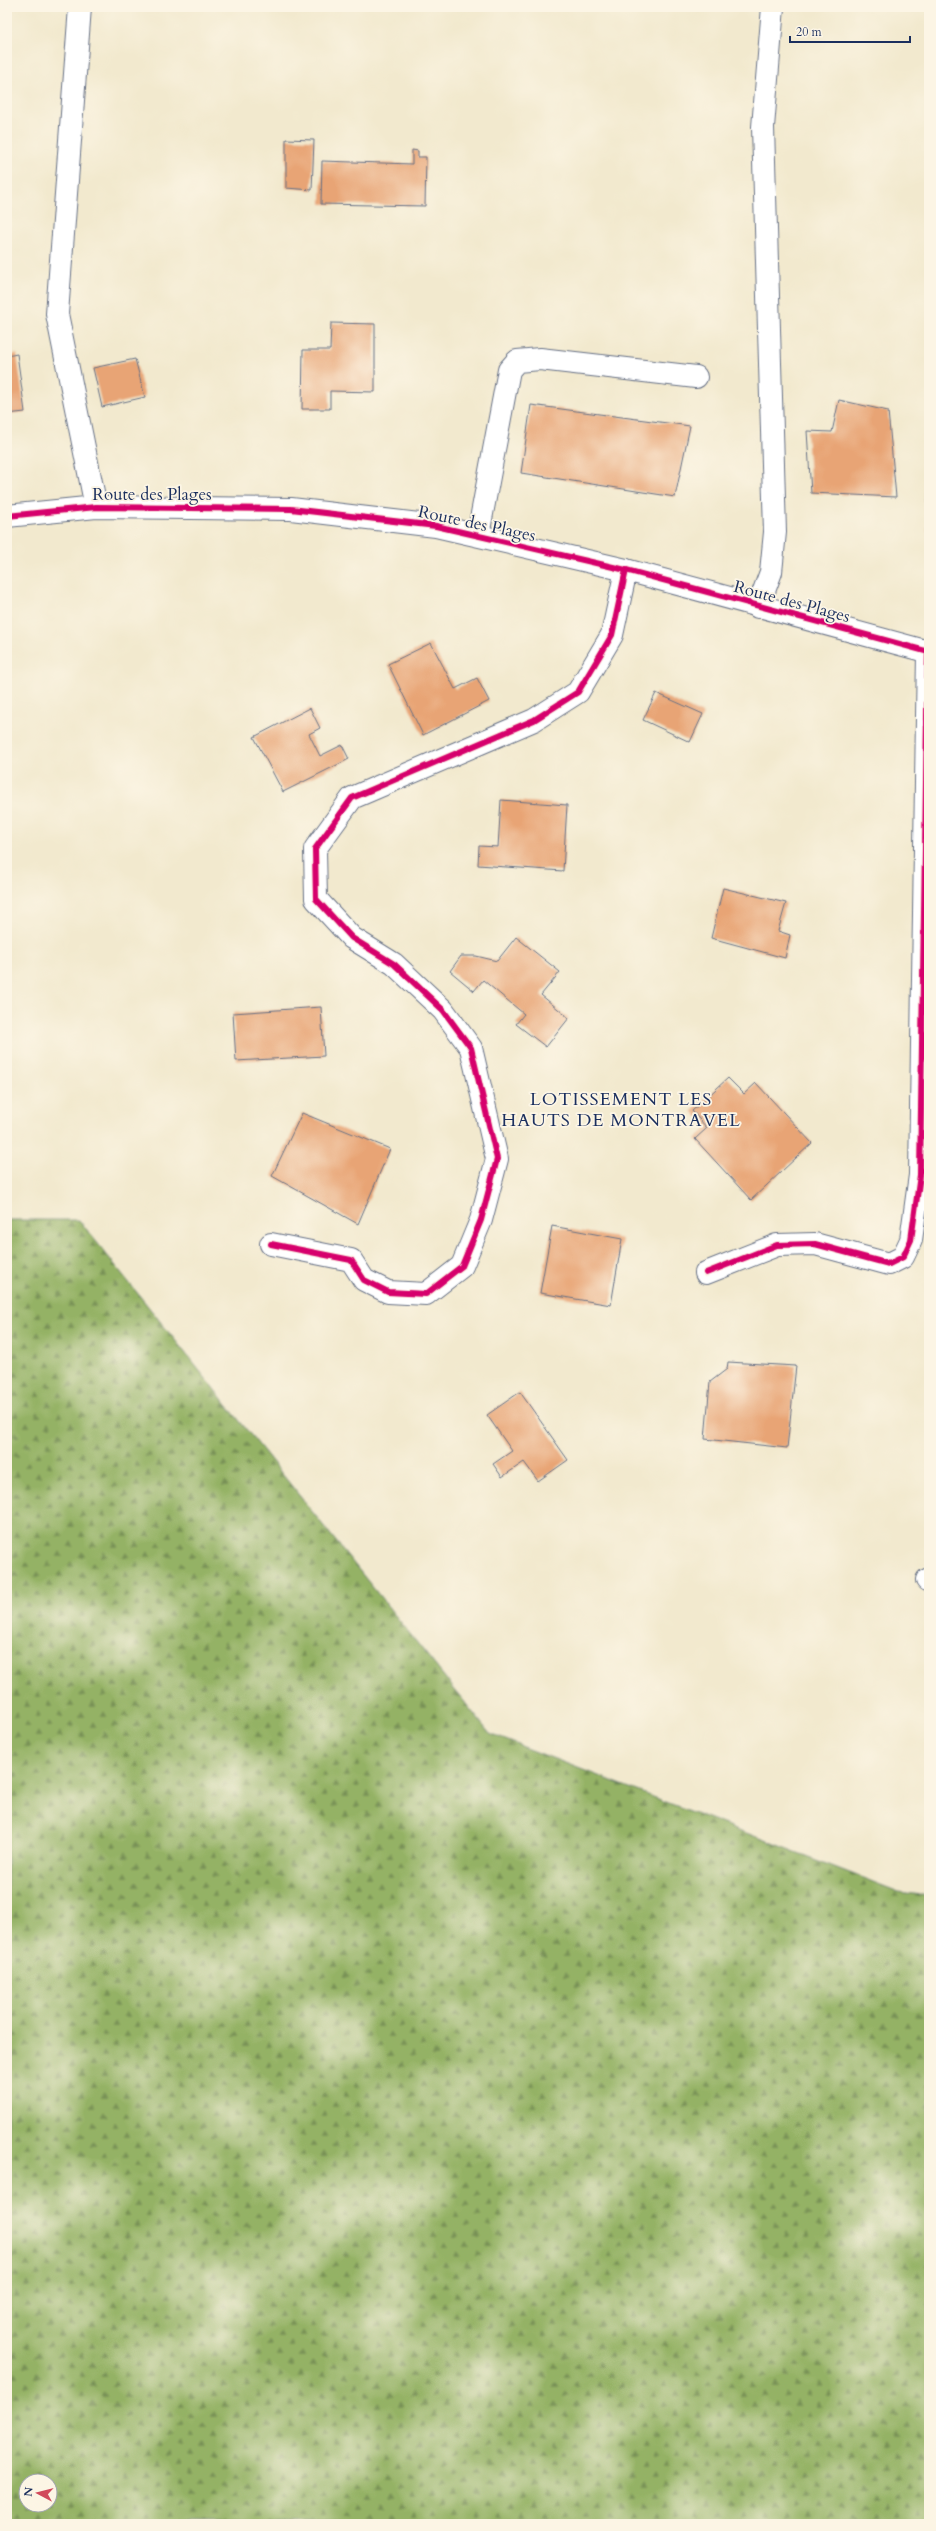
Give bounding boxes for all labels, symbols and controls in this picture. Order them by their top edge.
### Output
scale bar [790,18,910,44]
text: 20 m [796,24,823,40]
street label: Route des Plages [92,483,212,506]
street label: Route des Plages [416,500,538,547]
street label: Route des Plages [731,575,853,628]
district label: LOTISSEMENT LES HAUTS DE MONTRAVEL [501,1087,741,1133]
north arrow [18,2473,58,2513]
text: N [21,2486,37,2497]

